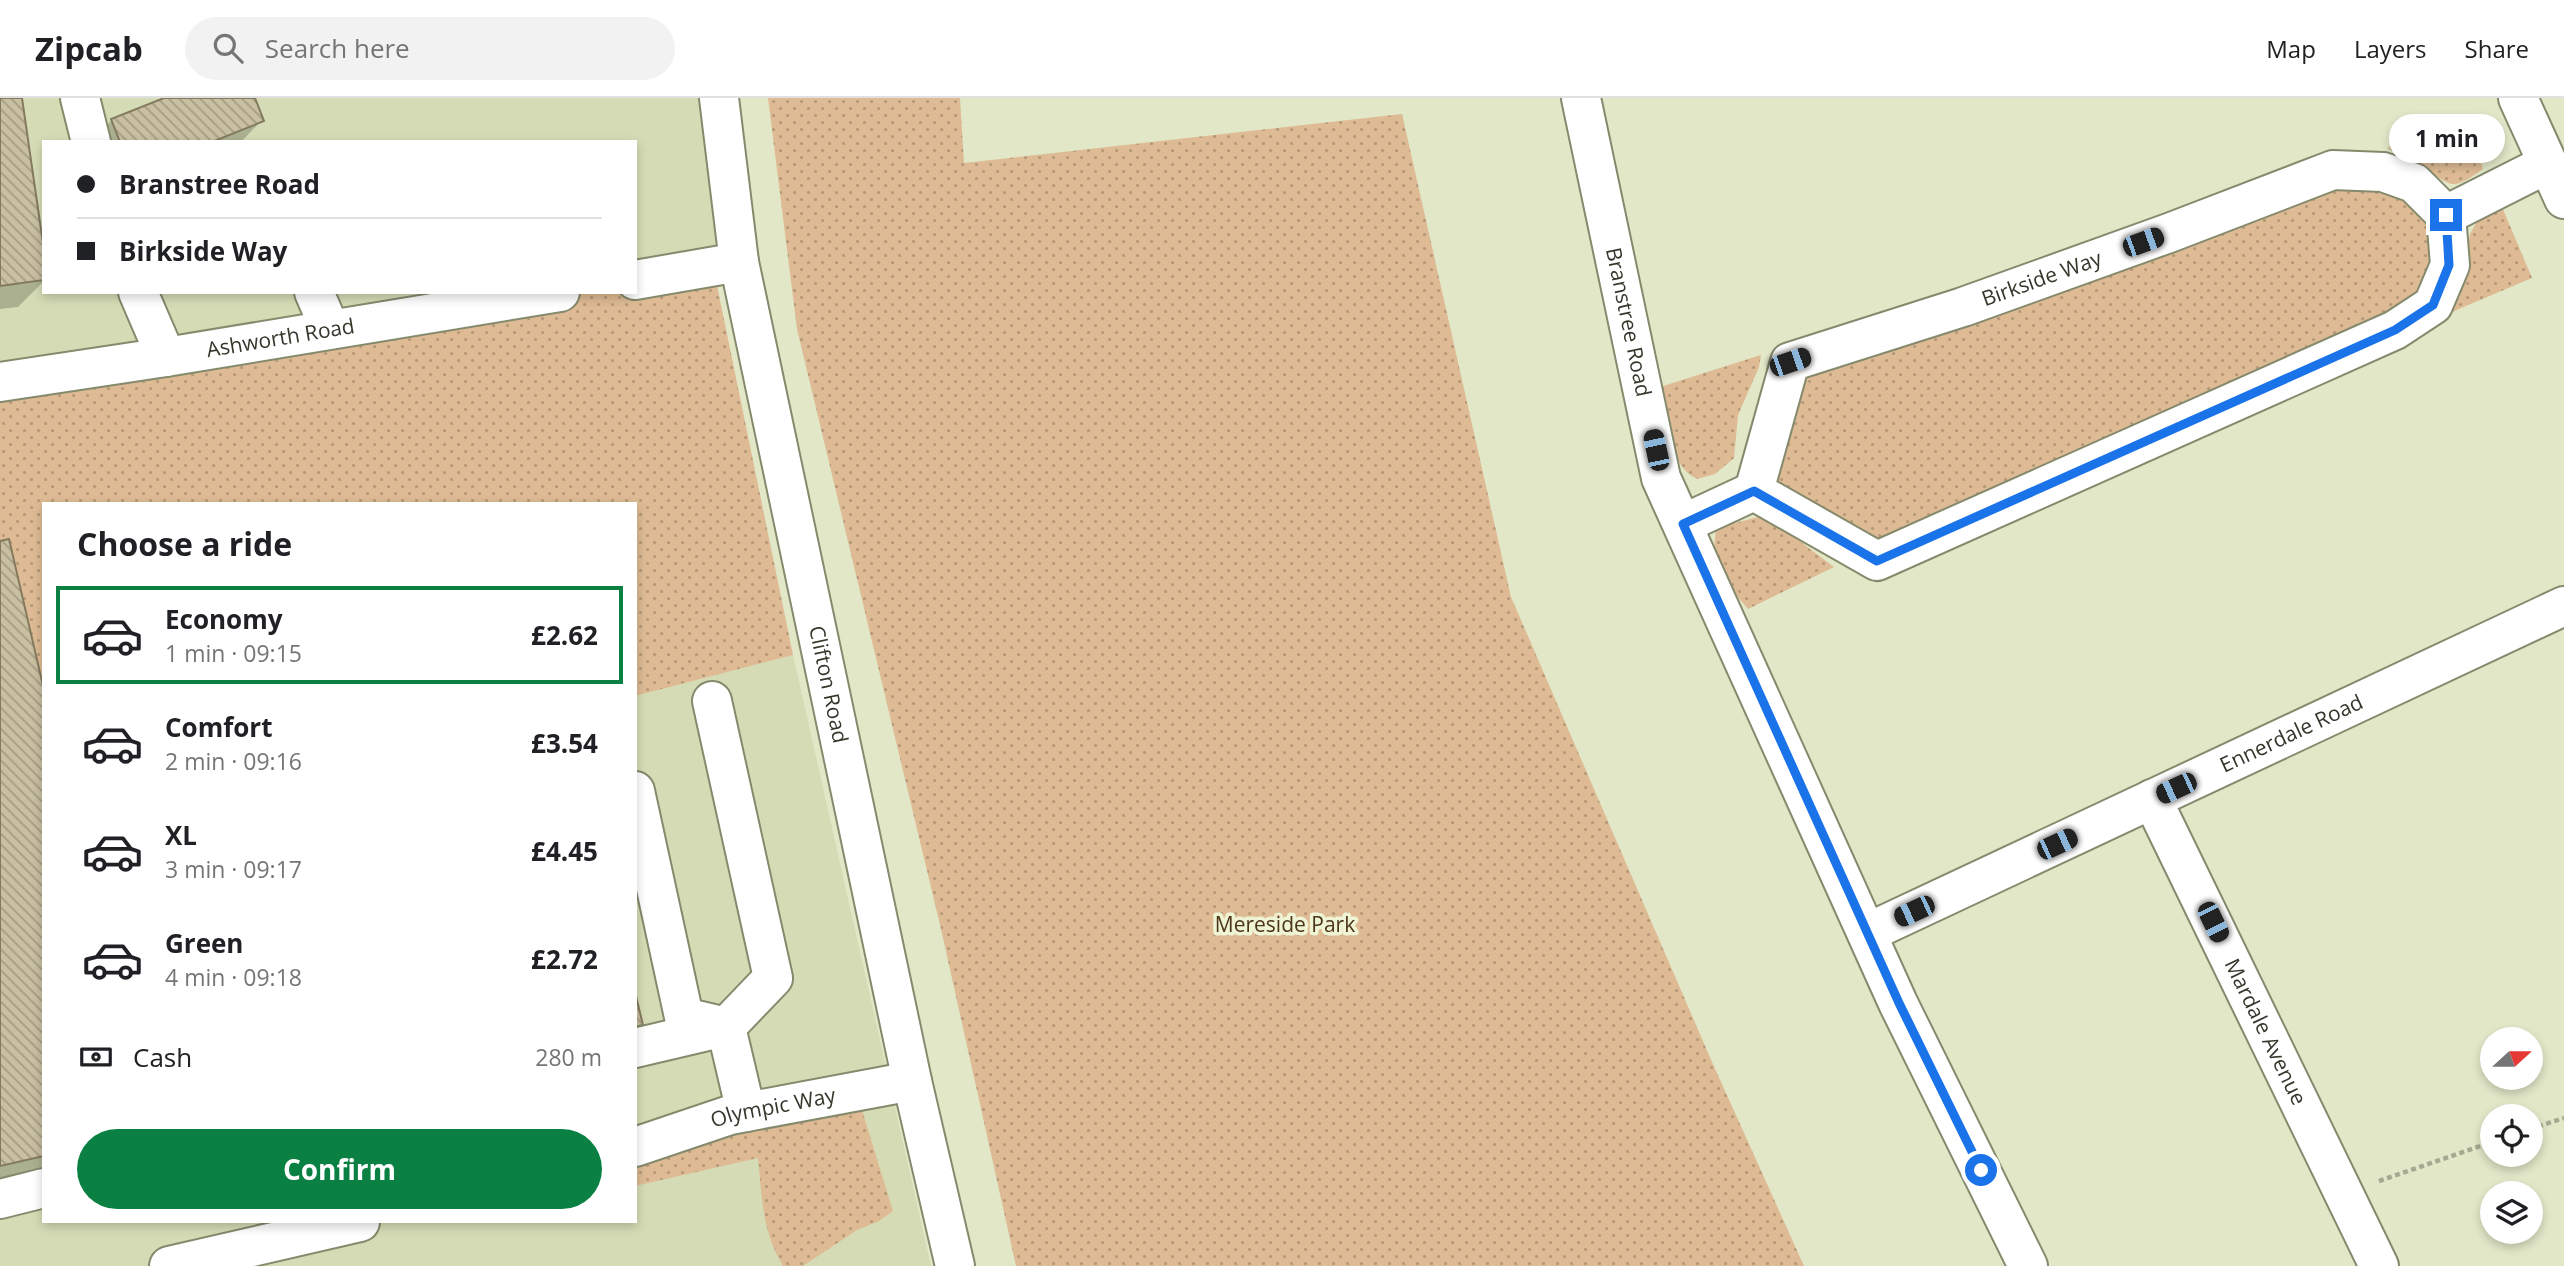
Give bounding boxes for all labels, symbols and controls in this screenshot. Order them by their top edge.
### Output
search box [185,17,675,80]
text: Zipcab [35,26,143,71]
icon: search [209,29,247,67]
text: Search here [265,30,410,66]
text: Map [2266,32,2316,65]
text: Layers [2354,32,2427,65]
text: Share [2465,32,2529,65]
callout: 1 min [2388,114,2504,162]
text: 1 min [2415,122,2479,154]
text: Branstree Road [119,166,320,202]
route end [2430,199,2462,231]
car [2120,225,2167,259]
text: Birkside Way [119,233,287,269]
street label: Birkside Way [1977,243,2106,312]
street label: Branstree Road [1600,245,1659,399]
street label: Ashworth Road [204,311,357,363]
car [1767,345,1814,379]
car [1642,427,1671,473]
text: Choose a ride [77,522,292,565]
text: Economy [165,601,283,637]
icon: car [81,604,144,667]
text: £2.62 [531,617,598,653]
street label: Clifton Road [803,623,855,746]
text: 1 min · 09:15 [165,637,302,669]
street label: Ennerdale Road [2215,687,2367,779]
text: Comfort [165,709,272,745]
icon: car [81,712,144,775]
text: £3.54 [531,725,598,761]
text: 2 min · 09:16 [165,745,302,777]
car [2153,770,2200,806]
text: XL [165,817,197,853]
icon: car [81,820,144,883]
car [2034,826,2081,862]
text: £4.45 [531,833,598,869]
text: 3 min · 09:17 [165,853,302,885]
car [1891,893,1938,929]
car [2195,899,2232,945]
park label: Mereside Park [1215,910,1355,938]
text: Green [165,925,243,961]
icon: car [81,928,144,991]
text: £2.72 [531,941,598,977]
street label: Mardale Avenue [2219,954,2314,1109]
text: 4 min · 09:18 [165,961,302,993]
north arrow [2480,1027,2543,1090]
map controls [2480,1027,2543,1244]
icon: cash [77,1038,115,1076]
text: Cash [133,1039,192,1075]
text: 280 m [535,1041,602,1073]
street label: Olympic Way [707,1080,838,1134]
button: locate [2480,1104,2543,1167]
button: Confirm [77,1129,602,1209]
route start [1965,1154,1997,1186]
button: layers [2480,1181,2543,1244]

